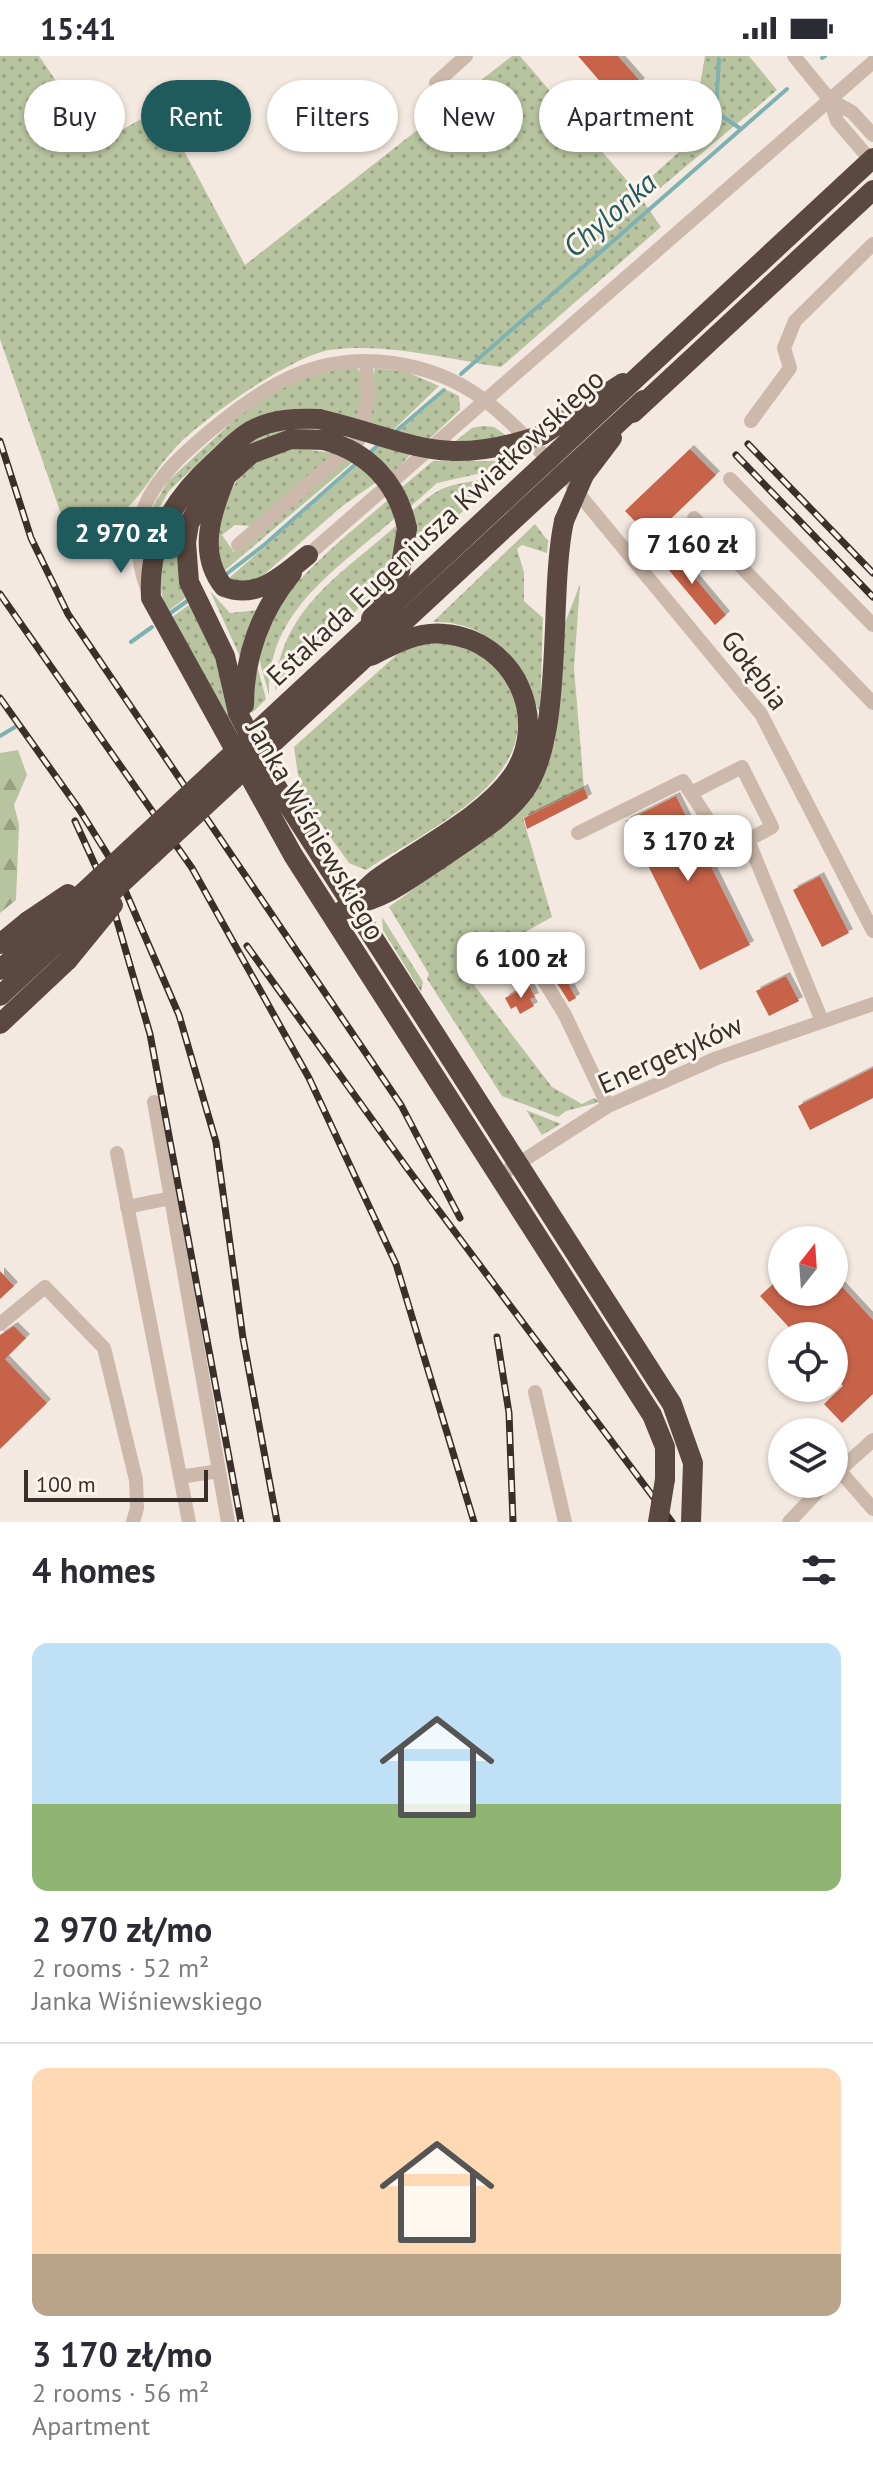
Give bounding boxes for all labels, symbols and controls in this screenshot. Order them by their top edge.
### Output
text: 15:41 [40,9,116,48]
chip: Buy [24,80,125,152]
chip: Rent [141,80,251,152]
chip: Filters [267,80,398,152]
chip: New [414,80,523,152]
chip: Apartment [539,80,722,152]
water label: Chylonka [554,162,664,265]
street label: Estakada Eugeniusza Kwiatkowskiego [258,360,611,693]
pin: 2 970 zł [38,507,204,575]
text: 2 970 zł [75,516,167,549]
pin: 7 160 zł [609,518,775,586]
text: 7 160 zł [647,527,737,560]
street label: Gołębia [713,622,798,717]
street label: Janka Wiśniewskiego [238,712,394,946]
pin: 3 170 zł [605,815,771,883]
text: 3 170 zł [642,824,734,857]
pin: 6 100 zł [438,932,604,1000]
text: 6 100 zł [475,941,567,974]
street label: Energetyków [592,1005,748,1102]
north arrow [768,1226,848,1306]
map controls [768,1226,848,1498]
button: locate [768,1322,848,1402]
button: layers [768,1418,848,1498]
scale bar [24,1466,208,1502]
text: 100 m [36,1470,96,1498]
text: 4 homes [32,1548,156,1592]
icon: filters [797,1548,841,1592]
icon: home [365,1695,509,1839]
text: 2 970 zł/mo [32,1907,212,1951]
text: 2 rooms · 52 m² [32,1951,209,1984]
text: Janka Wiśniewskiego [32,1984,262,2017]
icon: home [365,2120,509,2264]
text: 3 170 zł/mo [32,2332,212,2376]
text: 2 rooms · 56 m² [32,2376,209,2409]
text: Apartment [32,2409,150,2442]

